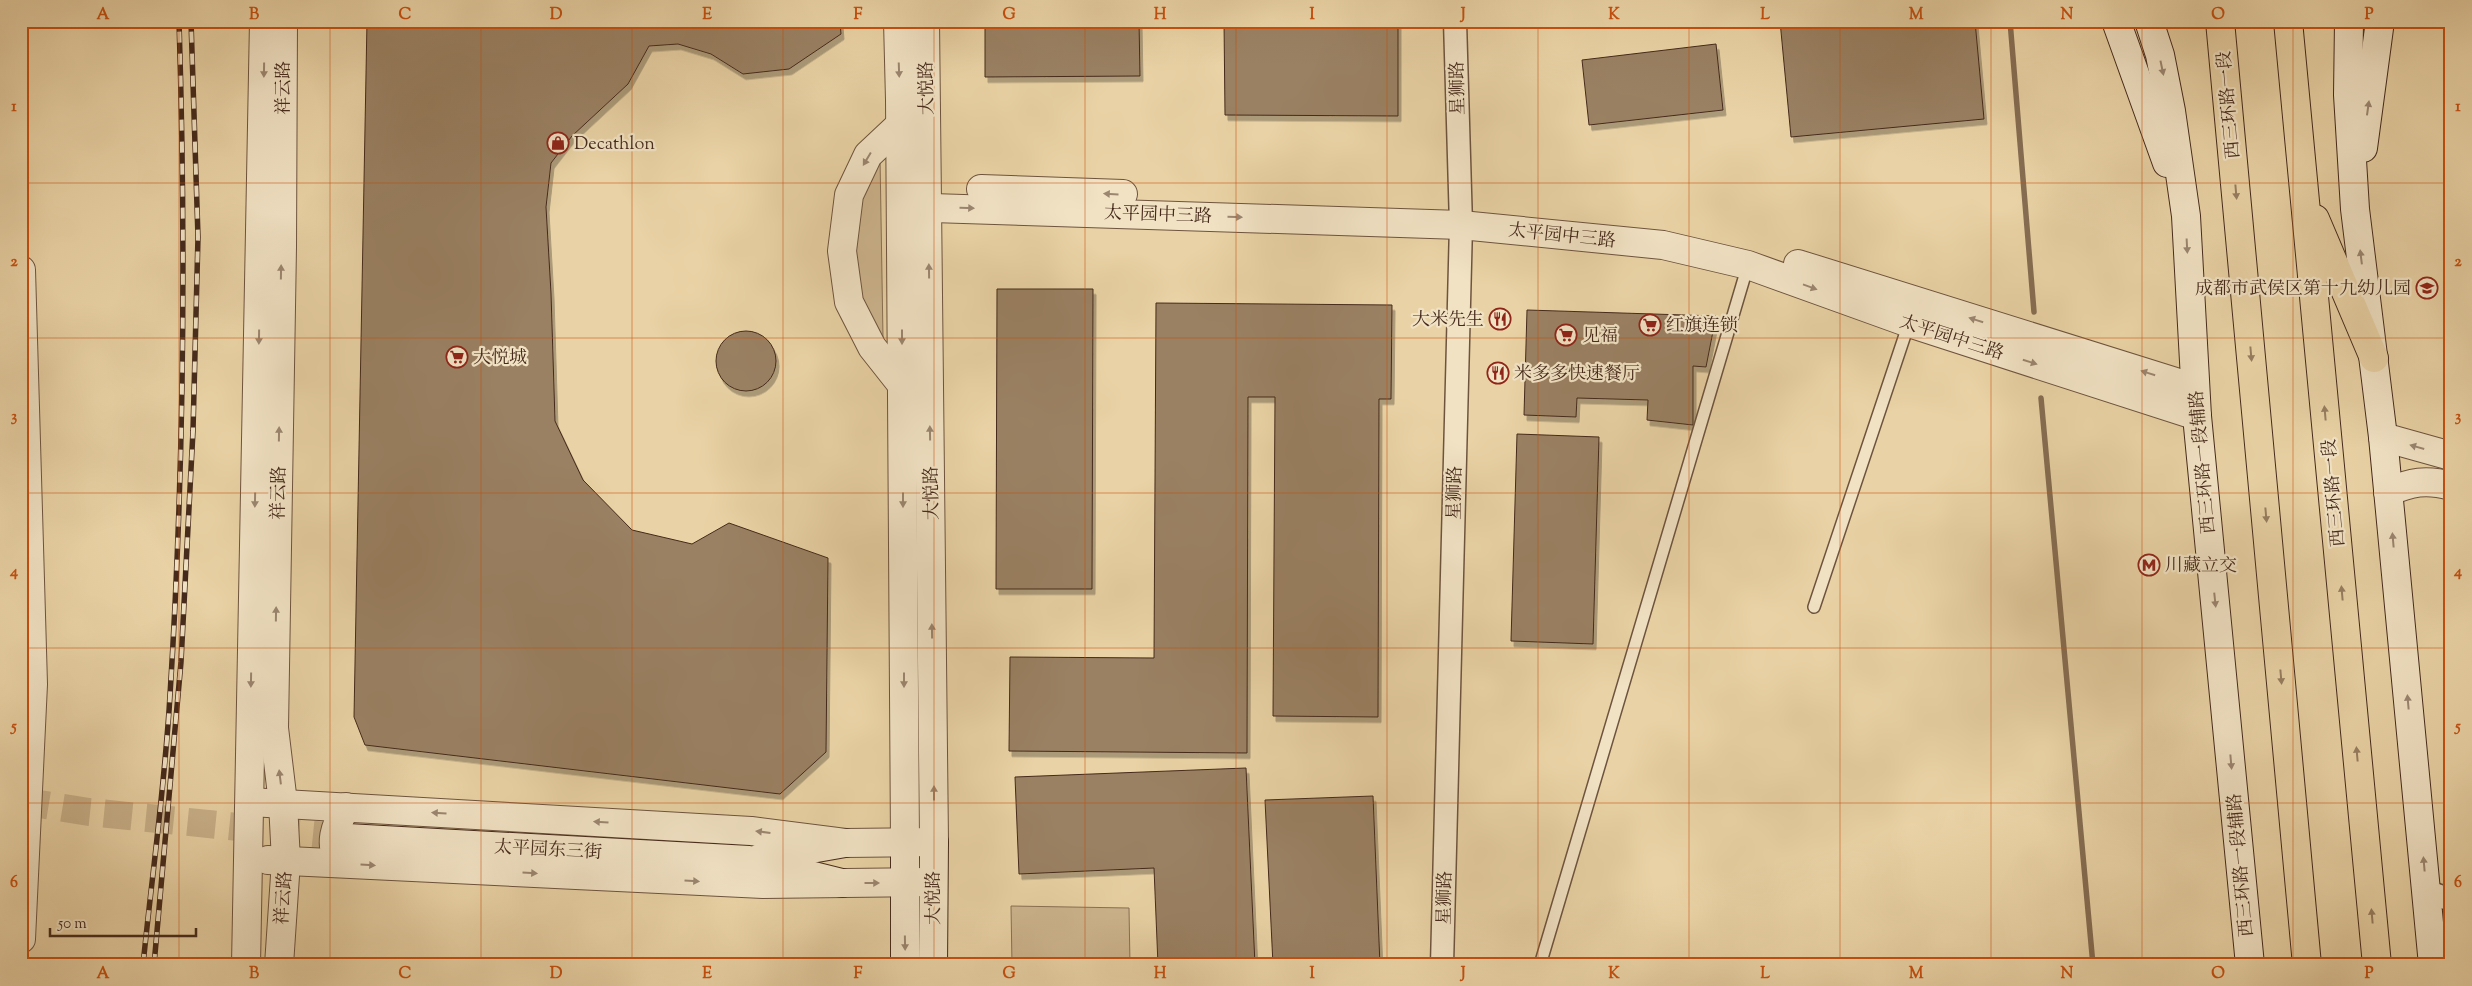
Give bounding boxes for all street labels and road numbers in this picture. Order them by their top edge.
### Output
street label: 西三环路一段 [2212,50,2248,160]
street label: 祥云路 [272,61,298,115]
street label: 大悦路 [915,61,941,115]
street label: 星狮路 [1446,61,1472,115]
street label: 太平园中三路 [1104,201,1212,231]
street label: 太平园中三路 [1507,218,1617,256]
street label: 太平园中三路 [1896,310,2007,368]
street label: 西三环路一段辅路 [2185,389,2223,535]
street label: 西三环路一段 [2317,438,2353,548]
street label: 祥云路 [267,466,293,520]
street label: 大悦路 [920,466,946,520]
street label: 星狮路 [1443,466,1469,520]
street label: 西三环路一段辅路 [2223,792,2261,938]
street label: 太平园东三街 [493,835,603,867]
street label: 祥云路 [270,870,300,926]
street label: 大悦路 [922,871,948,925]
street label: 星狮路 [1433,871,1459,925]

